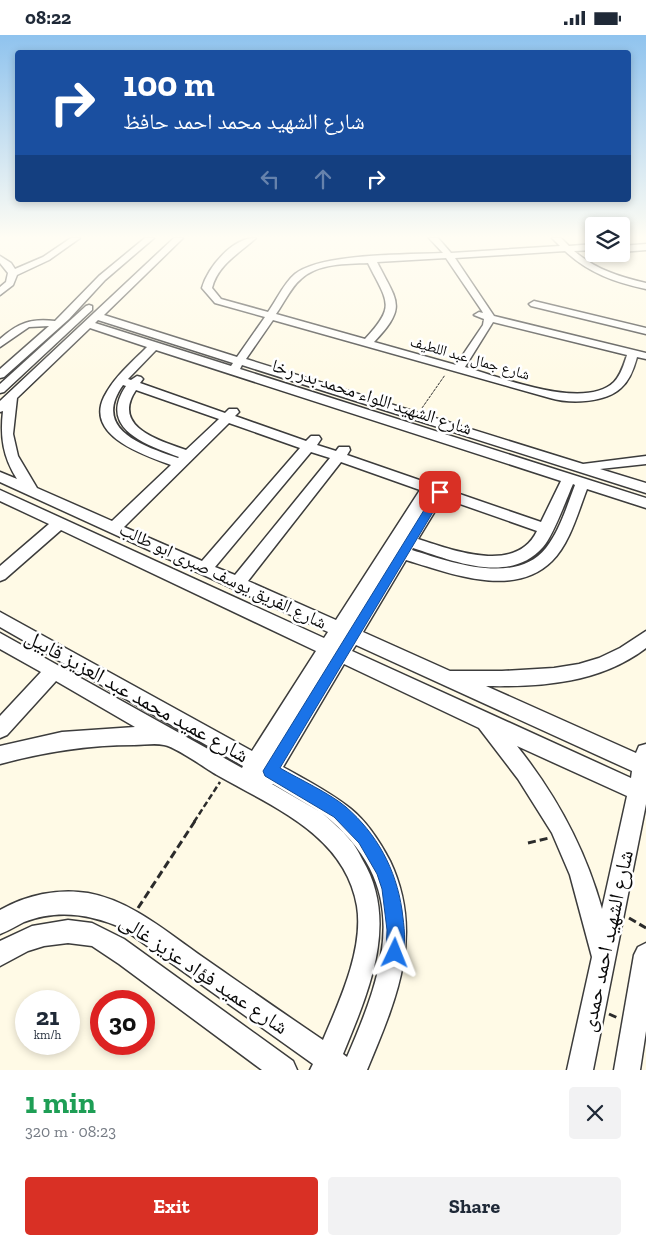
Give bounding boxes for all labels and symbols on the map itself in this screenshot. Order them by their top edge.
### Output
street label: شارع جمال عبد اللطيف [408,332,532,385]
street label: شارع الشهيد اللواء محمد بدر رخا [269,354,475,440]
pin [419,471,461,513]
street label: شارع الفريق يوسف صبرى ابو طالب [116,518,330,634]
street label: شارع عميد محمد عبد العزيز قابيل [21,624,253,768]
street label: شارع الشهيد احمد حمدى [575,848,639,1034]
street label: شارع عميد فؤاد عزيز غالى [115,908,293,1040]
position arrow [368,926,420,978]
speed limit sign: 30 [90,990,155,1055]

